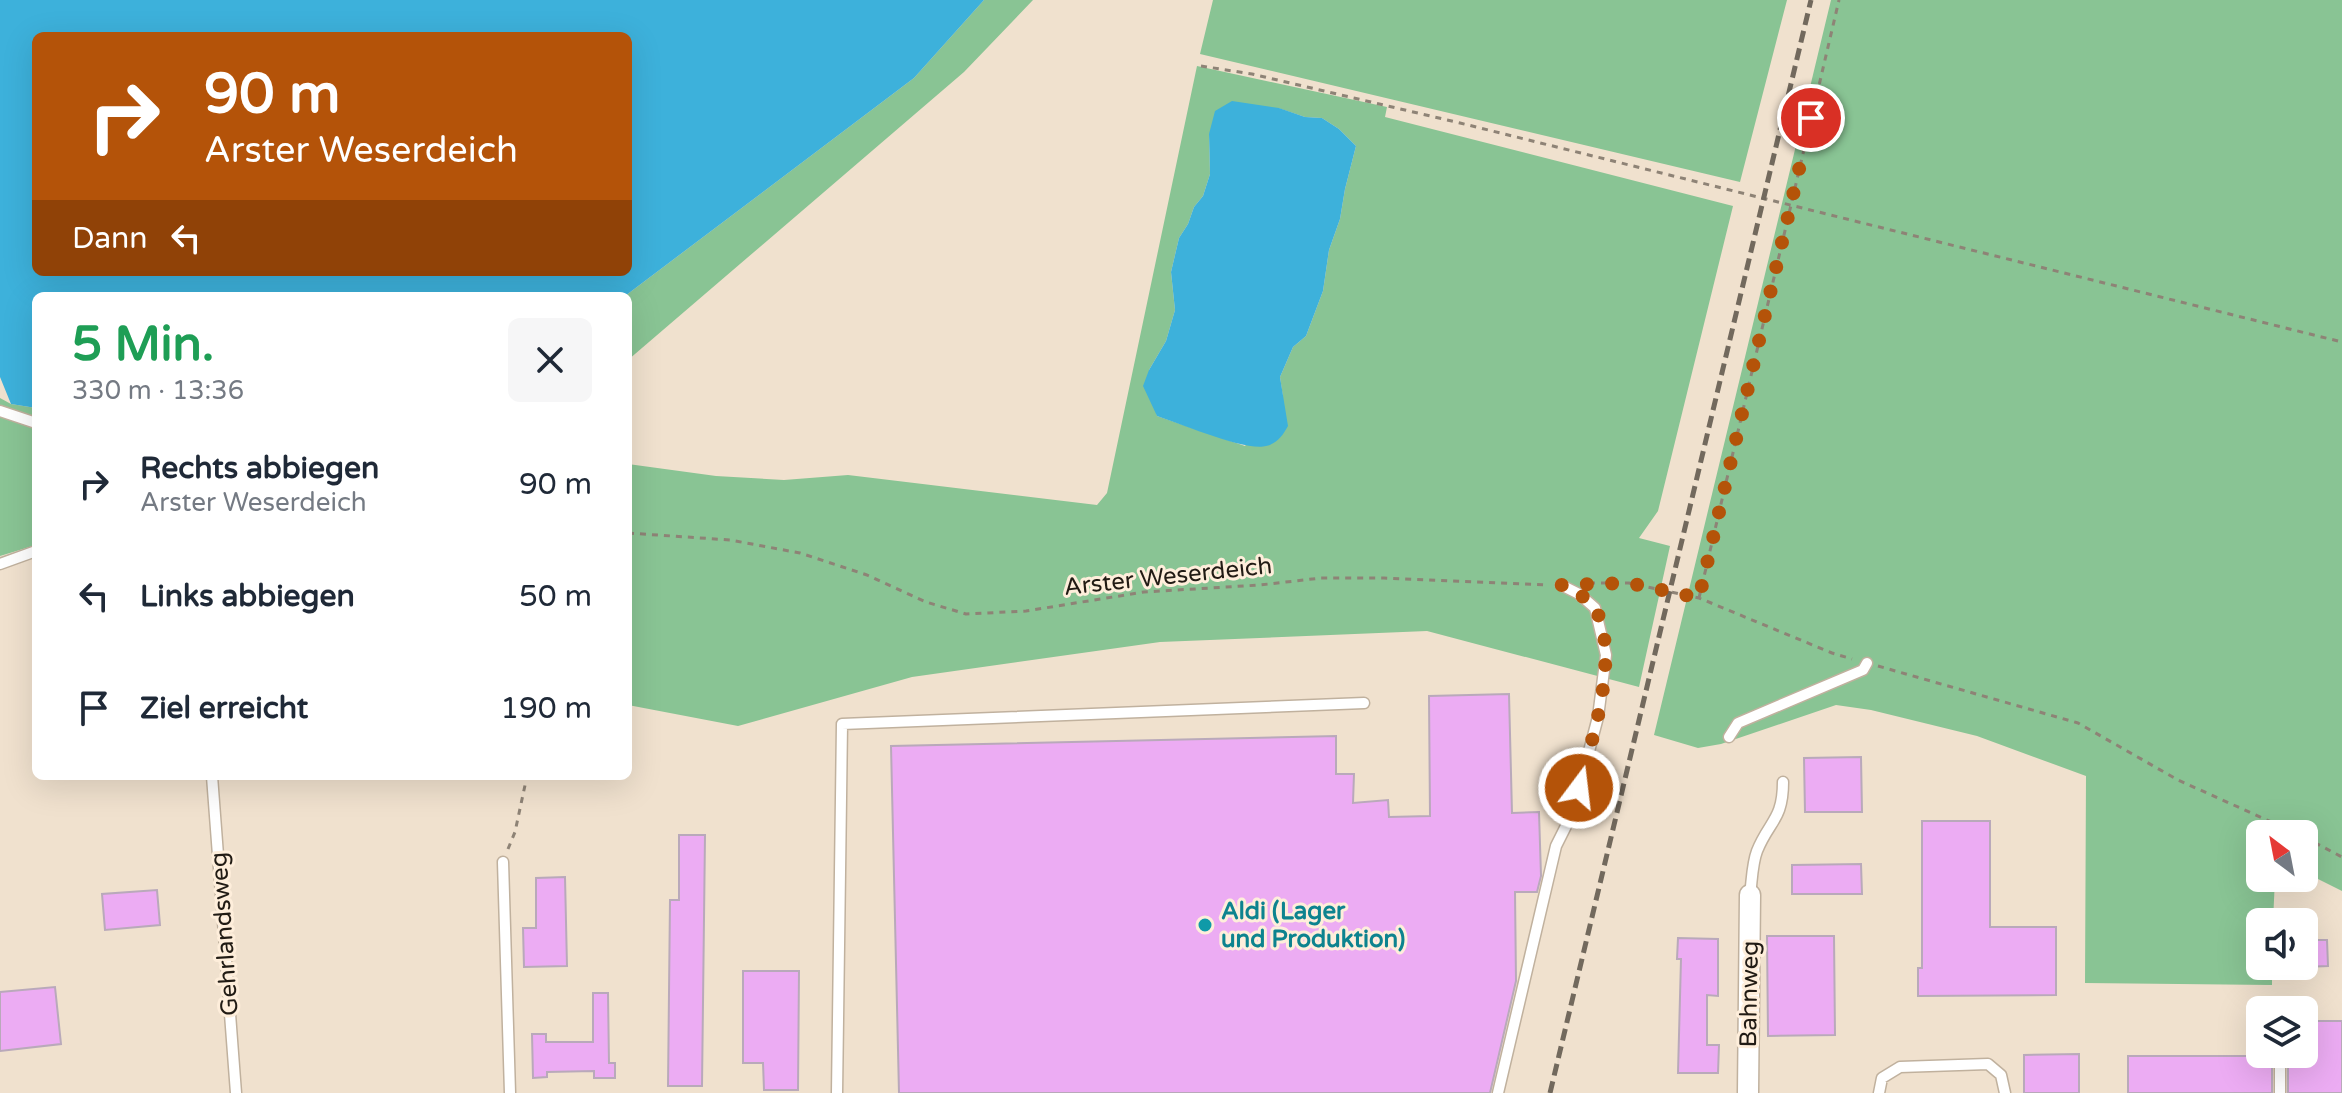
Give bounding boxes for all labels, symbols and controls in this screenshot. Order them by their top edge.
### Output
text: 90 m [204,61,340,128]
icon: right [72,64,176,168]
pin [1777,84,1845,152]
icon: arrive [1789,96,1833,140]
text: Arster Weserdeich [204,129,518,172]
icon: left [164,216,208,260]
text: Dann [72,220,148,257]
text: 5 Min. [72,316,214,374]
button: close [508,318,592,402]
text: 330 m · 13:36 [72,375,244,406]
text: Rechts abbiegen [140,450,379,487]
icon: right [72,462,116,506]
text: 90 m [519,466,592,503]
text: Arster Weserdeich [140,487,367,518]
street label: Arster Weserdeich [1063,551,1274,602]
icon: left [72,574,116,618]
text: Links abbiegen [140,578,355,615]
text: 50 m [519,578,592,615]
icon: arrive [72,686,116,730]
text: Ziel erreicht [140,690,308,727]
text: 190 m [500,690,592,727]
position arrow [1537,746,1621,830]
north arrow [2246,820,2318,892]
map controls [2246,820,2318,1068]
street label: Gehrlandsweg [204,851,245,1017]
place label: Aldi (Lager und Produktion) [1221,897,1405,954]
button: sound [2246,908,2318,980]
marker: Aldi (Lager und Produktion) [1196,916,1214,934]
street label: Bahnweg [1734,940,1765,1048]
button: layers [2246,996,2318,1068]

